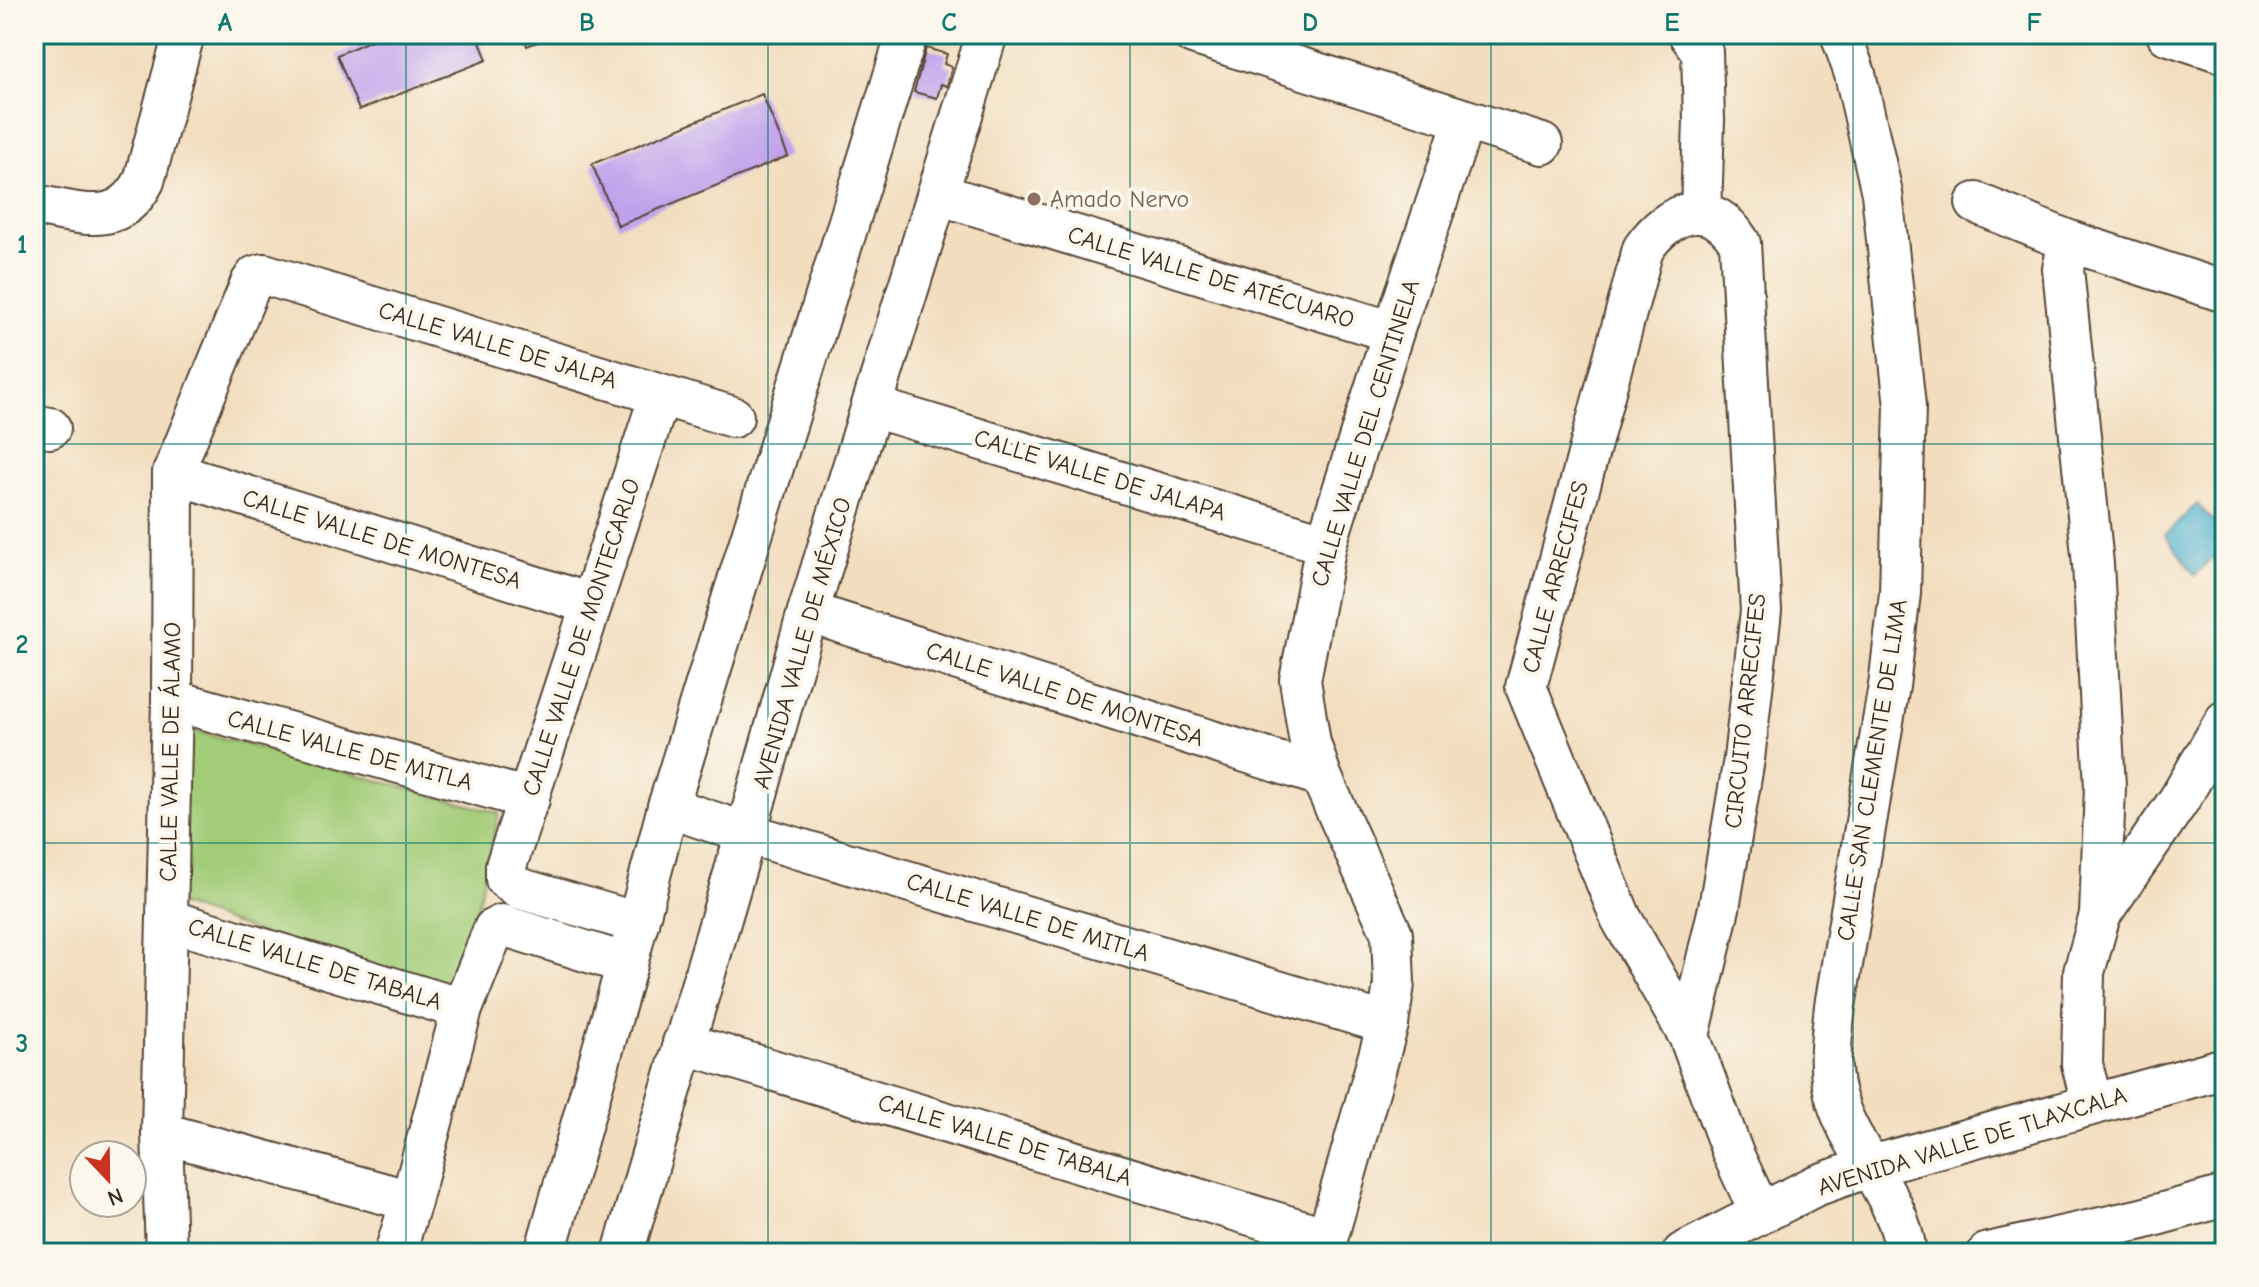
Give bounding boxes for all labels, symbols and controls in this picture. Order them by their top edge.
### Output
text: A [218,8,233,38]
text: B [579,8,595,38]
text: C [941,8,957,38]
text: D [1302,8,1318,38]
text: E [1664,8,1680,38]
text: F [2026,8,2042,38]
place label: Amado Nervo [1050,185,1189,213]
marker: Amado Nervo [1025,190,1043,208]
street label: CALLE VALLE DE ATÉCUARO [1064,220,1358,334]
text: 1 [17,230,27,260]
street label: CALLE VALLE DEL CENTINELA [1305,276,1425,590]
street label: CALLE VALLE DE JALPA [375,295,621,395]
street label: CALLE VALLE DE JALAPA [971,423,1229,527]
street label: CALLE VALLE DE MONTECARLO [516,475,646,799]
street label: CALLE ARRECIFES [1516,478,1594,676]
street label: CALLE VALLE DE MONTESA [239,483,525,595]
street label: AVENIDA VALLE DE MÉXICO [747,494,857,792]
street label: CIRCUITO ARRECIFES [1719,592,1771,830]
street label: CALLE SAN CLEMENTE DE LIMA [1831,597,1913,943]
street label: CALLE VALLE DE ÁLAMO [154,622,186,882]
text: 2 [16,630,28,660]
street label: CALLE VALLE DE MONTESA [923,636,1207,752]
street label: CALLE VALLE DE MITLA [224,704,476,796]
street label: CALLE VALLE DE MITLA [903,867,1153,967]
street label: CALLE VALLE DE TABALA [185,912,445,1016]
text: 3 [16,1029,28,1059]
street label: AVENIDA VALLE DE TLAXCALA [1814,1081,2130,1201]
street label: CALLE VALLE DE TABALA [875,1088,1135,1192]
north arrow [68,1139,148,1219]
text: N [104,1182,127,1211]

